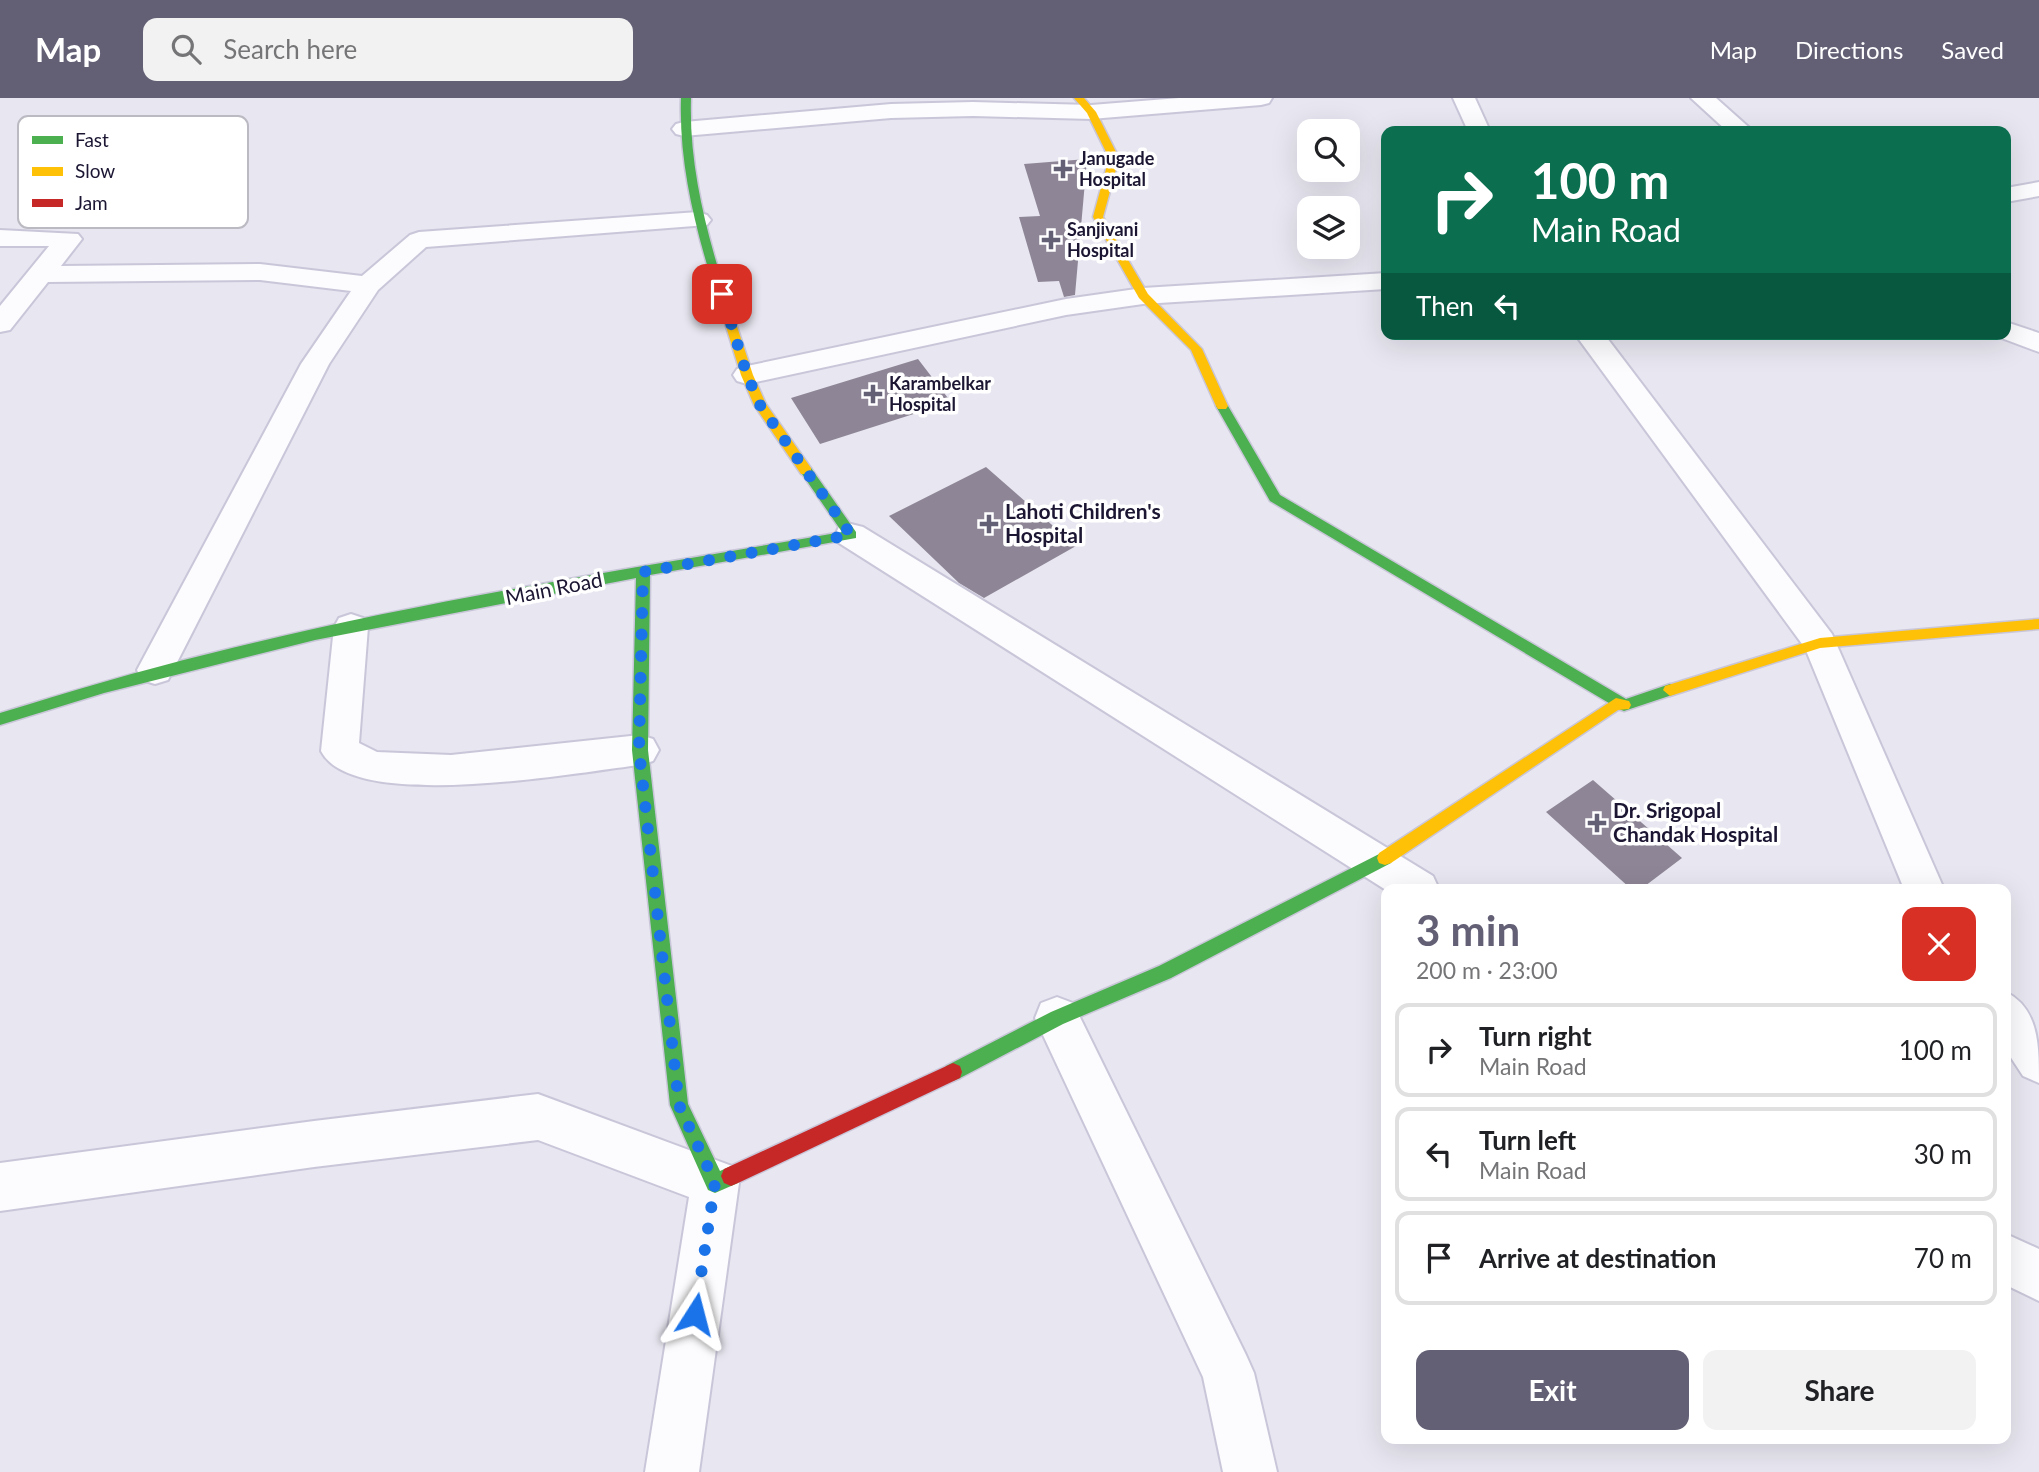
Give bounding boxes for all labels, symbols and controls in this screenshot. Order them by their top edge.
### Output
search box [143,18,633,81]
text: Map [35,29,101,69]
icon: search [167,30,205,68]
text: Search here [223,33,357,65]
text: Map [1710,35,1757,64]
text: Directions [1795,35,1903,64]
text: Saved [1941,35,2004,64]
legend [18,116,248,228]
map controls [1297,119,1360,259]
button: search [1297,119,1360,182]
text: Fast [75,128,109,151]
place label: Janugade Hospital [1079,147,1155,190]
text: 100 m [1531,151,1669,209]
icon: right [1416,154,1507,245]
text: Slow [75,159,115,182]
marker: Janugade Hospital [1053,159,1073,179]
text: Jam [75,191,108,214]
button: layers [1297,196,1360,259]
text: Main Road [1531,210,1681,249]
place label: Sanjivani Hospital [1067,218,1138,261]
marker: Sanjivani Hospital [1041,230,1061,250]
pin [692,264,752,324]
icon: arrive [703,275,741,313]
icon: left [1488,287,1526,325]
text: Then [1416,290,1474,322]
place label: Karambelkar Hospital [889,372,991,415]
marker: Karambelkar Hospital [863,384,883,404]
place label: Lahoti Children's Hospital [1005,498,1161,547]
marker: Lahoti Children's Hospital [979,514,999,534]
street label: Main Road [503,566,604,609]
place label: Dr. Srigopal Chandak Hospital [1613,797,1778,846]
marker: Dr. Srigopal Chandak Hospital [1587,813,1607,833]
text: 3 min [1416,905,1520,955]
button: close [1902,907,1976,981]
text: 200 m · 23:00 [1416,956,1558,984]
text: Turn right [1479,1020,1592,1052]
icon: right [1420,1031,1458,1069]
text: 100 m [1899,1034,1972,1066]
text: Main Road [1479,1052,1587,1080]
text: Turn left [1479,1124,1576,1156]
icon: left [1420,1135,1458,1173]
text: 30 m [1914,1138,1972,1170]
text: Main Road [1479,1156,1587,1184]
icon: arrive [1420,1239,1458,1277]
text: Arrive at destination [1479,1242,1716,1274]
text: 70 m [1914,1242,1972,1274]
position arrow [658,1277,732,1351]
button: Exit [1416,1350,1689,1430]
button: Share [1703,1350,1976,1430]

